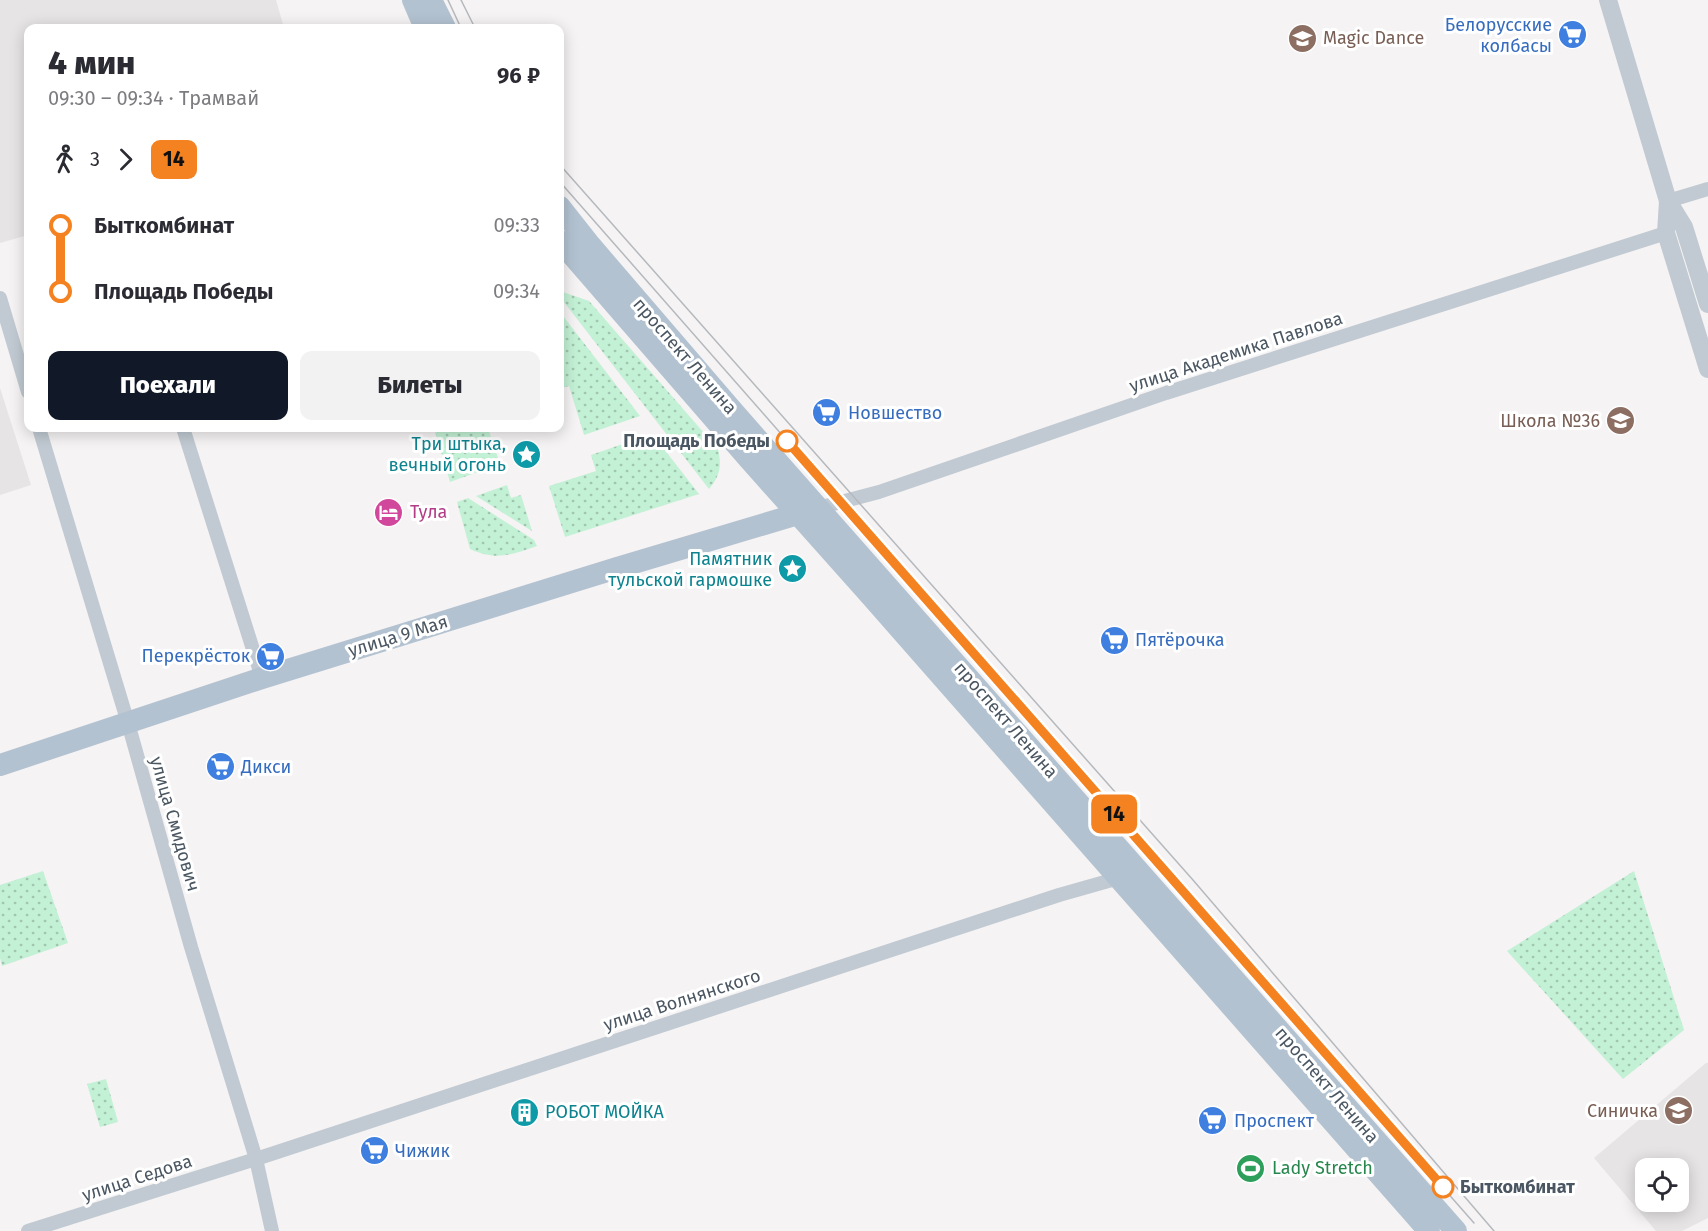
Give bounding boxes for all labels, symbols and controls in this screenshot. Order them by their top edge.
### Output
place label: Белорусские колбасы [1445,14,1552,57]
supermarket icon: Белорусские колбасы [1557,19,1589,51]
school or university icon: Magic Dance [1286,22,1318,54]
place label: Magic Dance [1323,27,1424,49]
text: 4 мин [48,43,135,83]
text: 96 ₽ [497,62,540,89]
text: 09:30 – 09:34 · Трамвай [48,86,259,110]
icon: walk [48,143,81,176]
icon: forward [109,143,142,176]
text: 14 [163,146,185,172]
text: 3 [90,147,100,171]
text: Быткомбинат [94,212,234,239]
text: 09:33 [494,213,540,237]
text: Площадь Победы [94,278,273,305]
text: 09:34 [493,279,540,303]
street label: проспект Ленина [629,293,741,419]
street label: улица Академика Павлова [1127,307,1345,397]
button: Поехали [48,351,288,420]
button: Билеты [300,351,540,420]
supermarket icon: Новшество [811,397,843,429]
place label: Новшество [848,402,942,424]
school or university icon: Школа №36 [1605,405,1637,437]
place label: Школа №36 [1500,410,1600,432]
place label: Площадь Победы [623,430,770,452]
marker: Площадь Победы [776,430,798,452]
place label: Три штыка, вечный огонь [388,433,506,476]
place icon: Три штыка, вечный огонь [511,438,543,470]
hotel icon: Тула [373,496,405,528]
place label: Тула [410,501,447,523]
place label: Памятник тульской гармошке [608,548,773,591]
place icon: Памятник тульской гармошке [777,553,809,585]
street label: улица 9 Мая [346,610,450,662]
supermarket icon: Пятёрочка [1098,624,1130,656]
place label: Пятёрочка [1135,629,1225,651]
supermarket icon: Перекрёсток [255,640,287,672]
place label: Перекрёсток [142,645,251,667]
street label: проспект Ленина [950,657,1062,783]
supermarket icon: Дикси [204,751,236,783]
street label: улица Смидович [145,754,205,894]
place label: Дикси [240,756,291,778]
line badge: 14 [1087,794,1141,834]
text: 14 [1103,801,1125,827]
street label: улица Волнянского [601,964,763,1036]
street label: проспект Ленина [1271,1022,1383,1148]
school or university icon: Синичка [1663,1095,1695,1127]
building icon: РОБОТ МОЙКА [508,1096,540,1128]
place label: Синичка [1587,1100,1658,1122]
place label: РОБОТ МОЙКА [545,1101,664,1123]
supermarket icon: Проспект [1197,1105,1229,1137]
place label: Проспект [1234,1110,1315,1132]
supermarket icon: Чижик [358,1135,390,1167]
place label: Чижик [395,1140,451,1162]
street label: улица Седова [79,1150,195,1206]
sports icon: Lady Stretch [1235,1152,1267,1184]
place label: Lady Stretch [1272,1157,1373,1179]
map controls [1635,1158,1689,1212]
button: locate [1635,1158,1689,1212]
marker: Быткомбинат [1432,1176,1454,1198]
place label: Быткомбинат [1460,1176,1575,1198]

